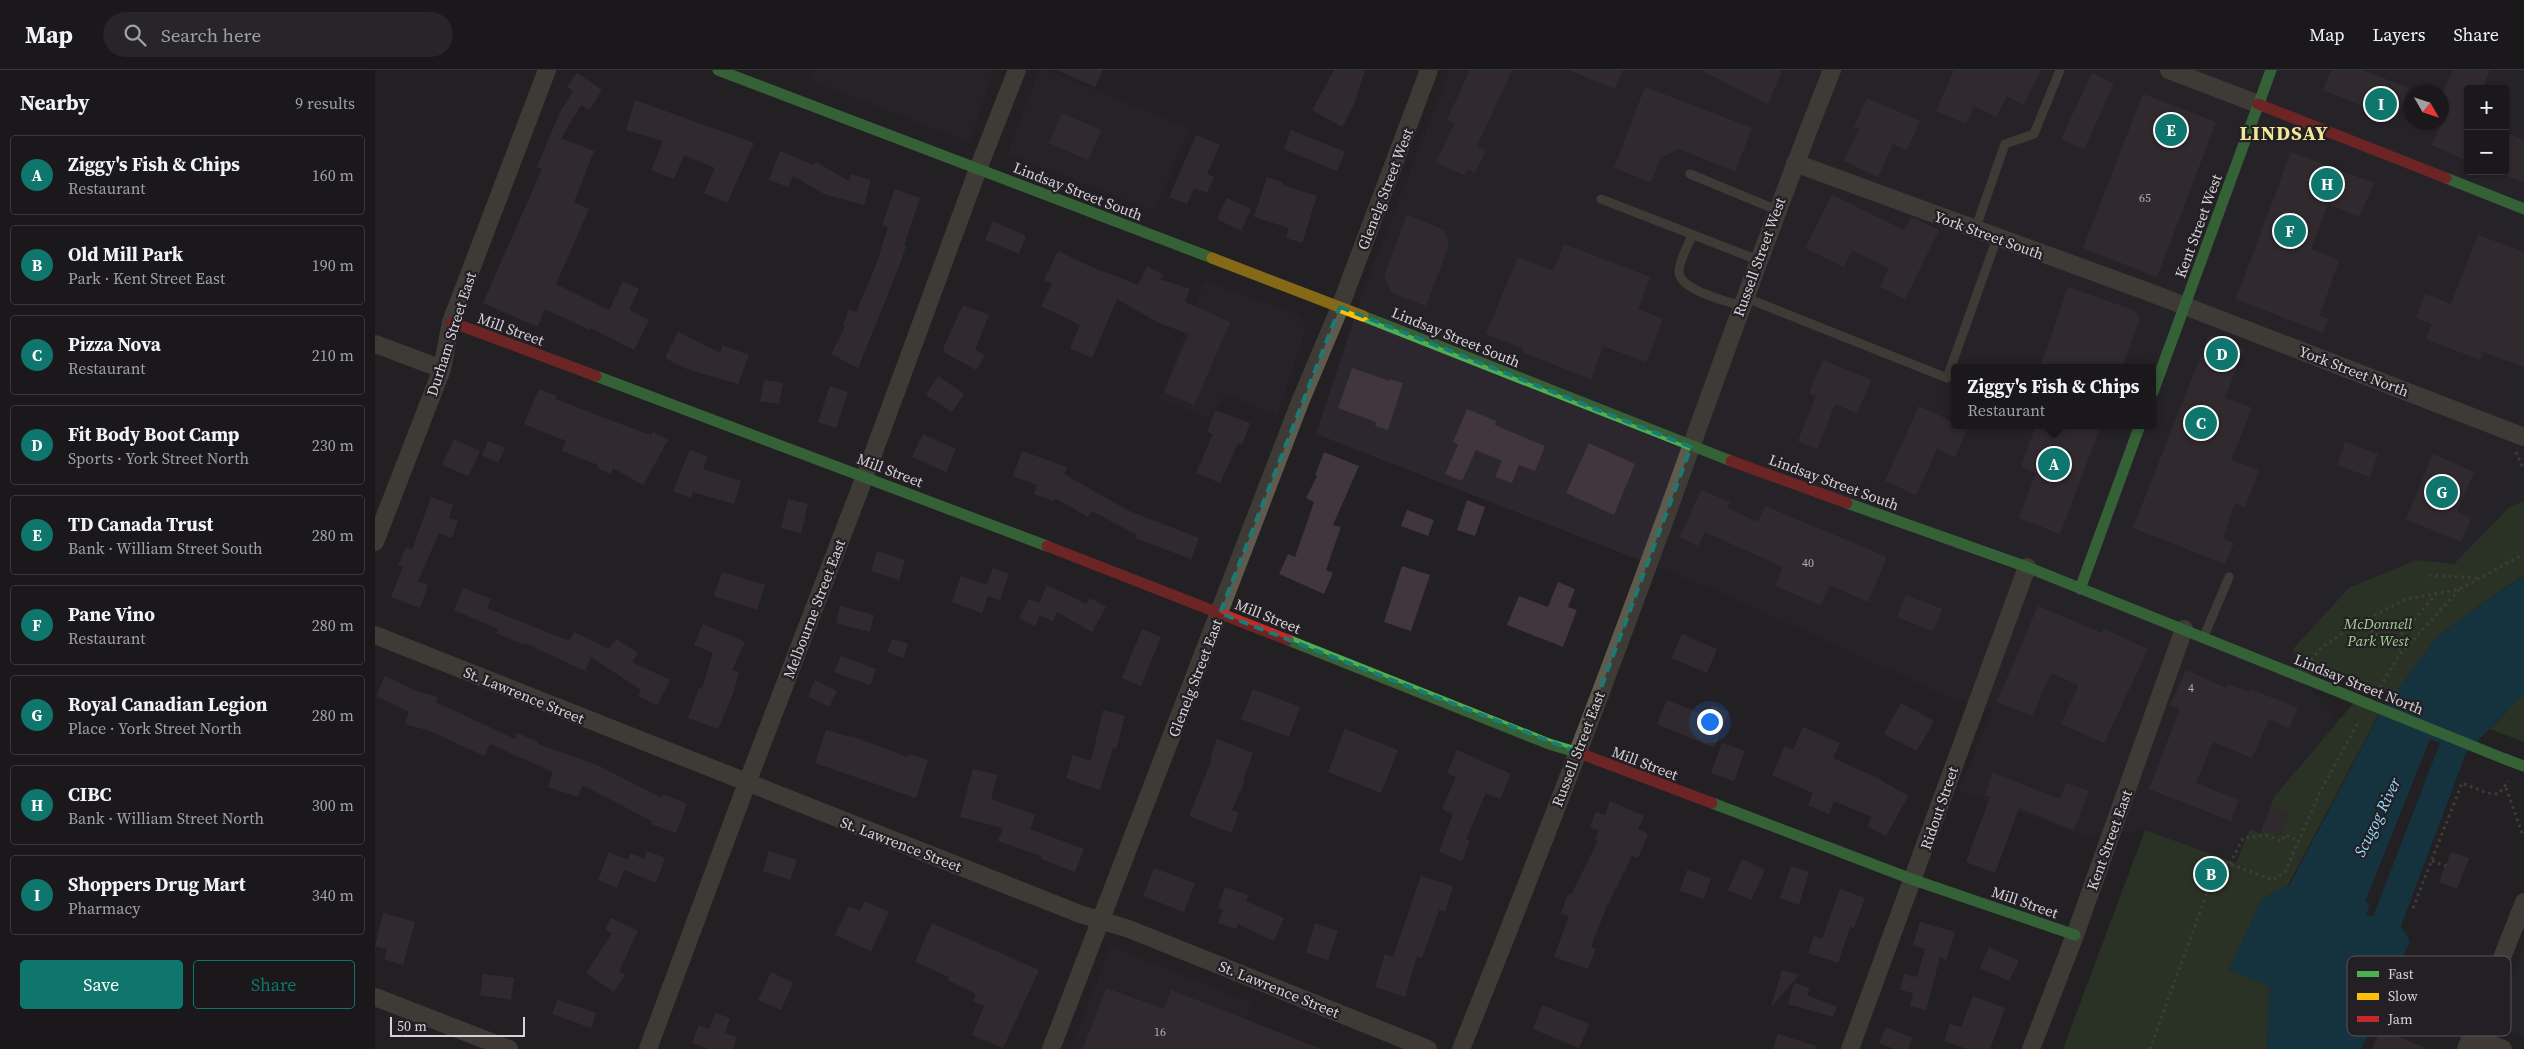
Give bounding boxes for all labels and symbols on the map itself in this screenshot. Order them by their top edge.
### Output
pin: I [2365,85,2397,123]
north arrow [2404,85,2449,130]
pin: E [2155,111,2187,149]
district label: LINDSAY [2239,119,2329,147]
street label: Glenelg Street West [1352,125,1418,253]
street label: Lindsay Street South [1010,157,1146,225]
pin: H [2311,165,2343,203]
street label: Kent Street West [2169,171,2227,281]
house number: 65 [2139,190,2151,206]
street label: Russell Street West [1728,194,1790,320]
street label: York Street South [1931,205,2047,265]
pin: F [2274,212,2306,250]
street label: Durham Street East [421,269,481,399]
street label: Lindsay Street South [1389,302,1523,372]
street label: Mill Street [475,307,547,351]
pin: D [2206,335,2238,373]
street label: York Street North [2296,340,2412,402]
pin: C [2185,404,2217,442]
pin: A [2038,445,2070,483]
street label: Mill Street [854,448,926,492]
street label: Lindsay Street South [1766,449,1902,515]
pin: G [2426,473,2458,511]
street label: Melbourne Street East [778,536,850,682]
house number: 40 [1802,555,1814,571]
street label: Mill Street [1232,593,1304,639]
park label: McDonnell Park West [2343,613,2413,651]
street label: Glenelg Street East [1163,616,1227,740]
street label: Lindsay Street North [2291,648,2427,720]
street label: St. Lawrence Street [461,661,588,729]
house number: 4 [2188,680,2194,696]
street label: Russell Street East [1546,688,1610,810]
your location [1697,709,1723,735]
street label: Mill Street [1609,741,1681,785]
street label: Ridout Street [1915,763,1963,852]
water label: Scugog River [2348,773,2406,860]
street label: Kent Street East [2081,787,2137,893]
street label: St. Lawrence Street [837,811,965,877]
pin: B [2195,855,2227,893]
street label: Mill Street [1989,881,2061,923]
street label: St. Lawrence Street [1216,955,1343,1023]
legend [2347,956,2511,1036]
text: Fast [2388,964,2414,984]
text: Slow [2388,986,2418,1006]
text: Jam [2387,1009,2413,1029]
scale bar [390,1014,525,1037]
house number: 16 [1154,1024,1166,1040]

